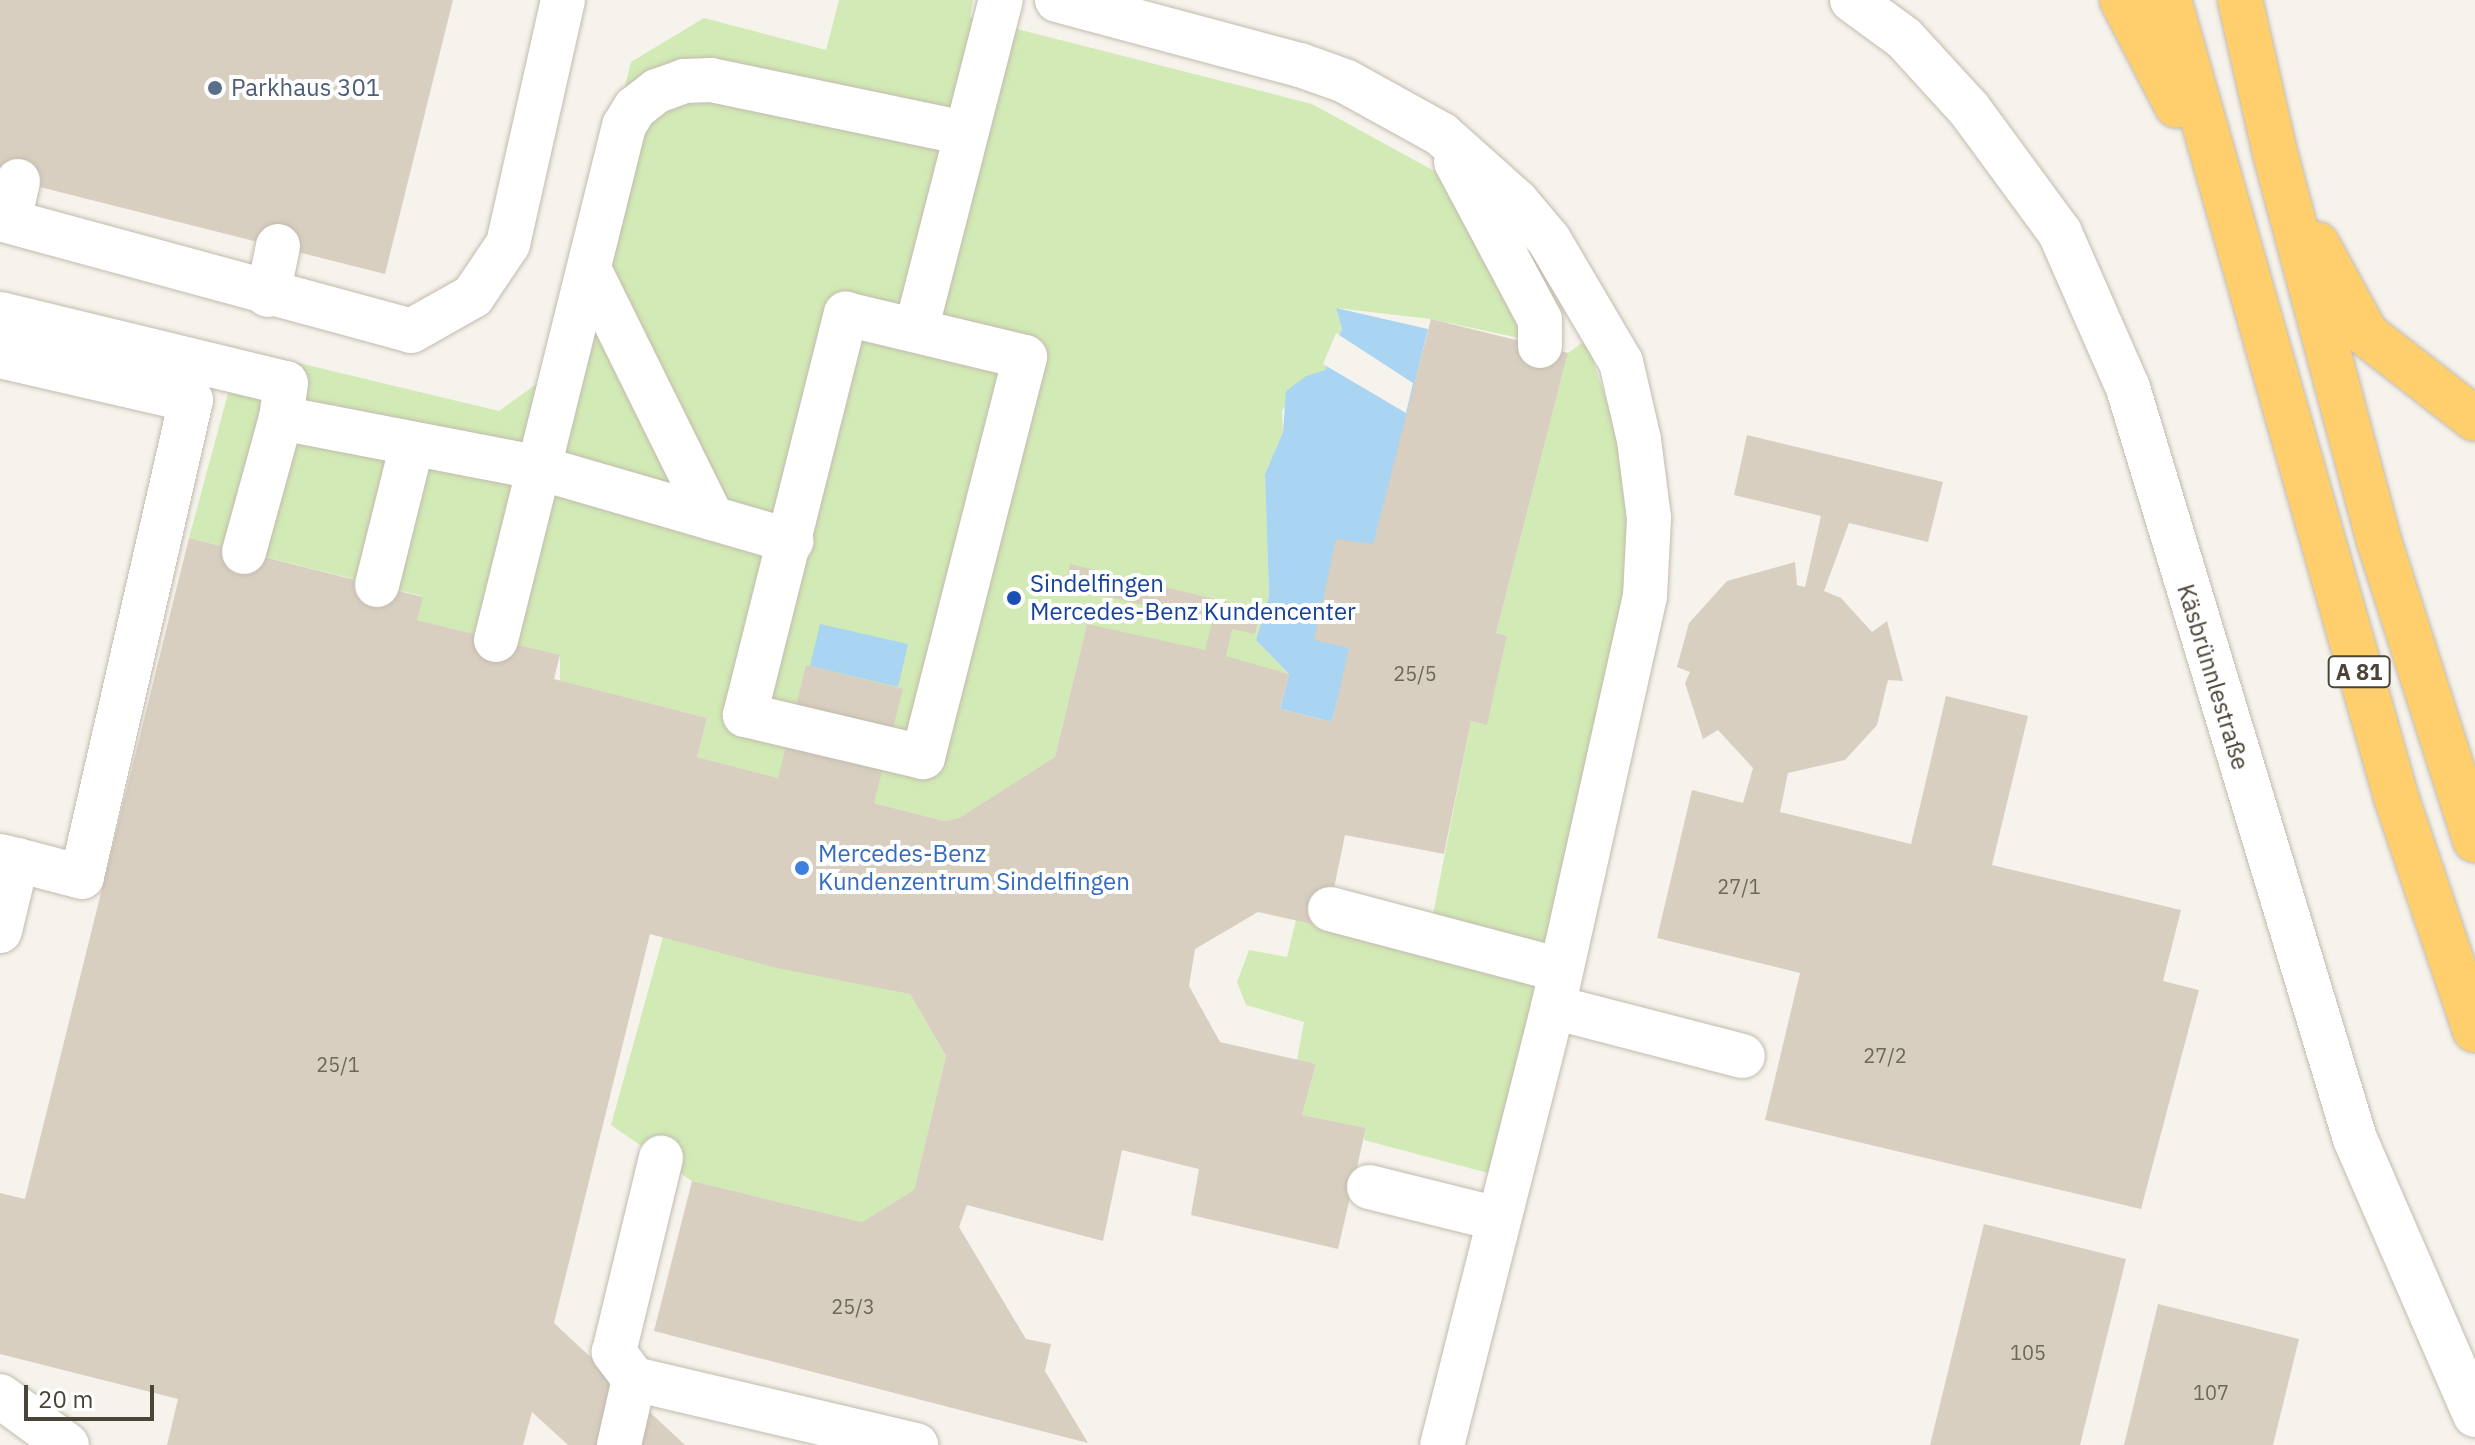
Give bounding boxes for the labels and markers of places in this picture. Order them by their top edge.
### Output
place label: Parkhaus 301 [231,74,380,102]
marker: Parkhaus 301 [206,79,224,97]
place label: Sindelfingen Mercedes-Benz Kundencenter [1030,570,1356,626]
marker: Sindelfingen Mercedes-Benz Kundencenter [1005,589,1023,607]
place label: Mercedes-Benz Kundenzentrum Sindelfingen [818,840,1130,896]
marker: Mercedes-Benz Kundenzentrum Sindelfingen [793,859,811,877]

